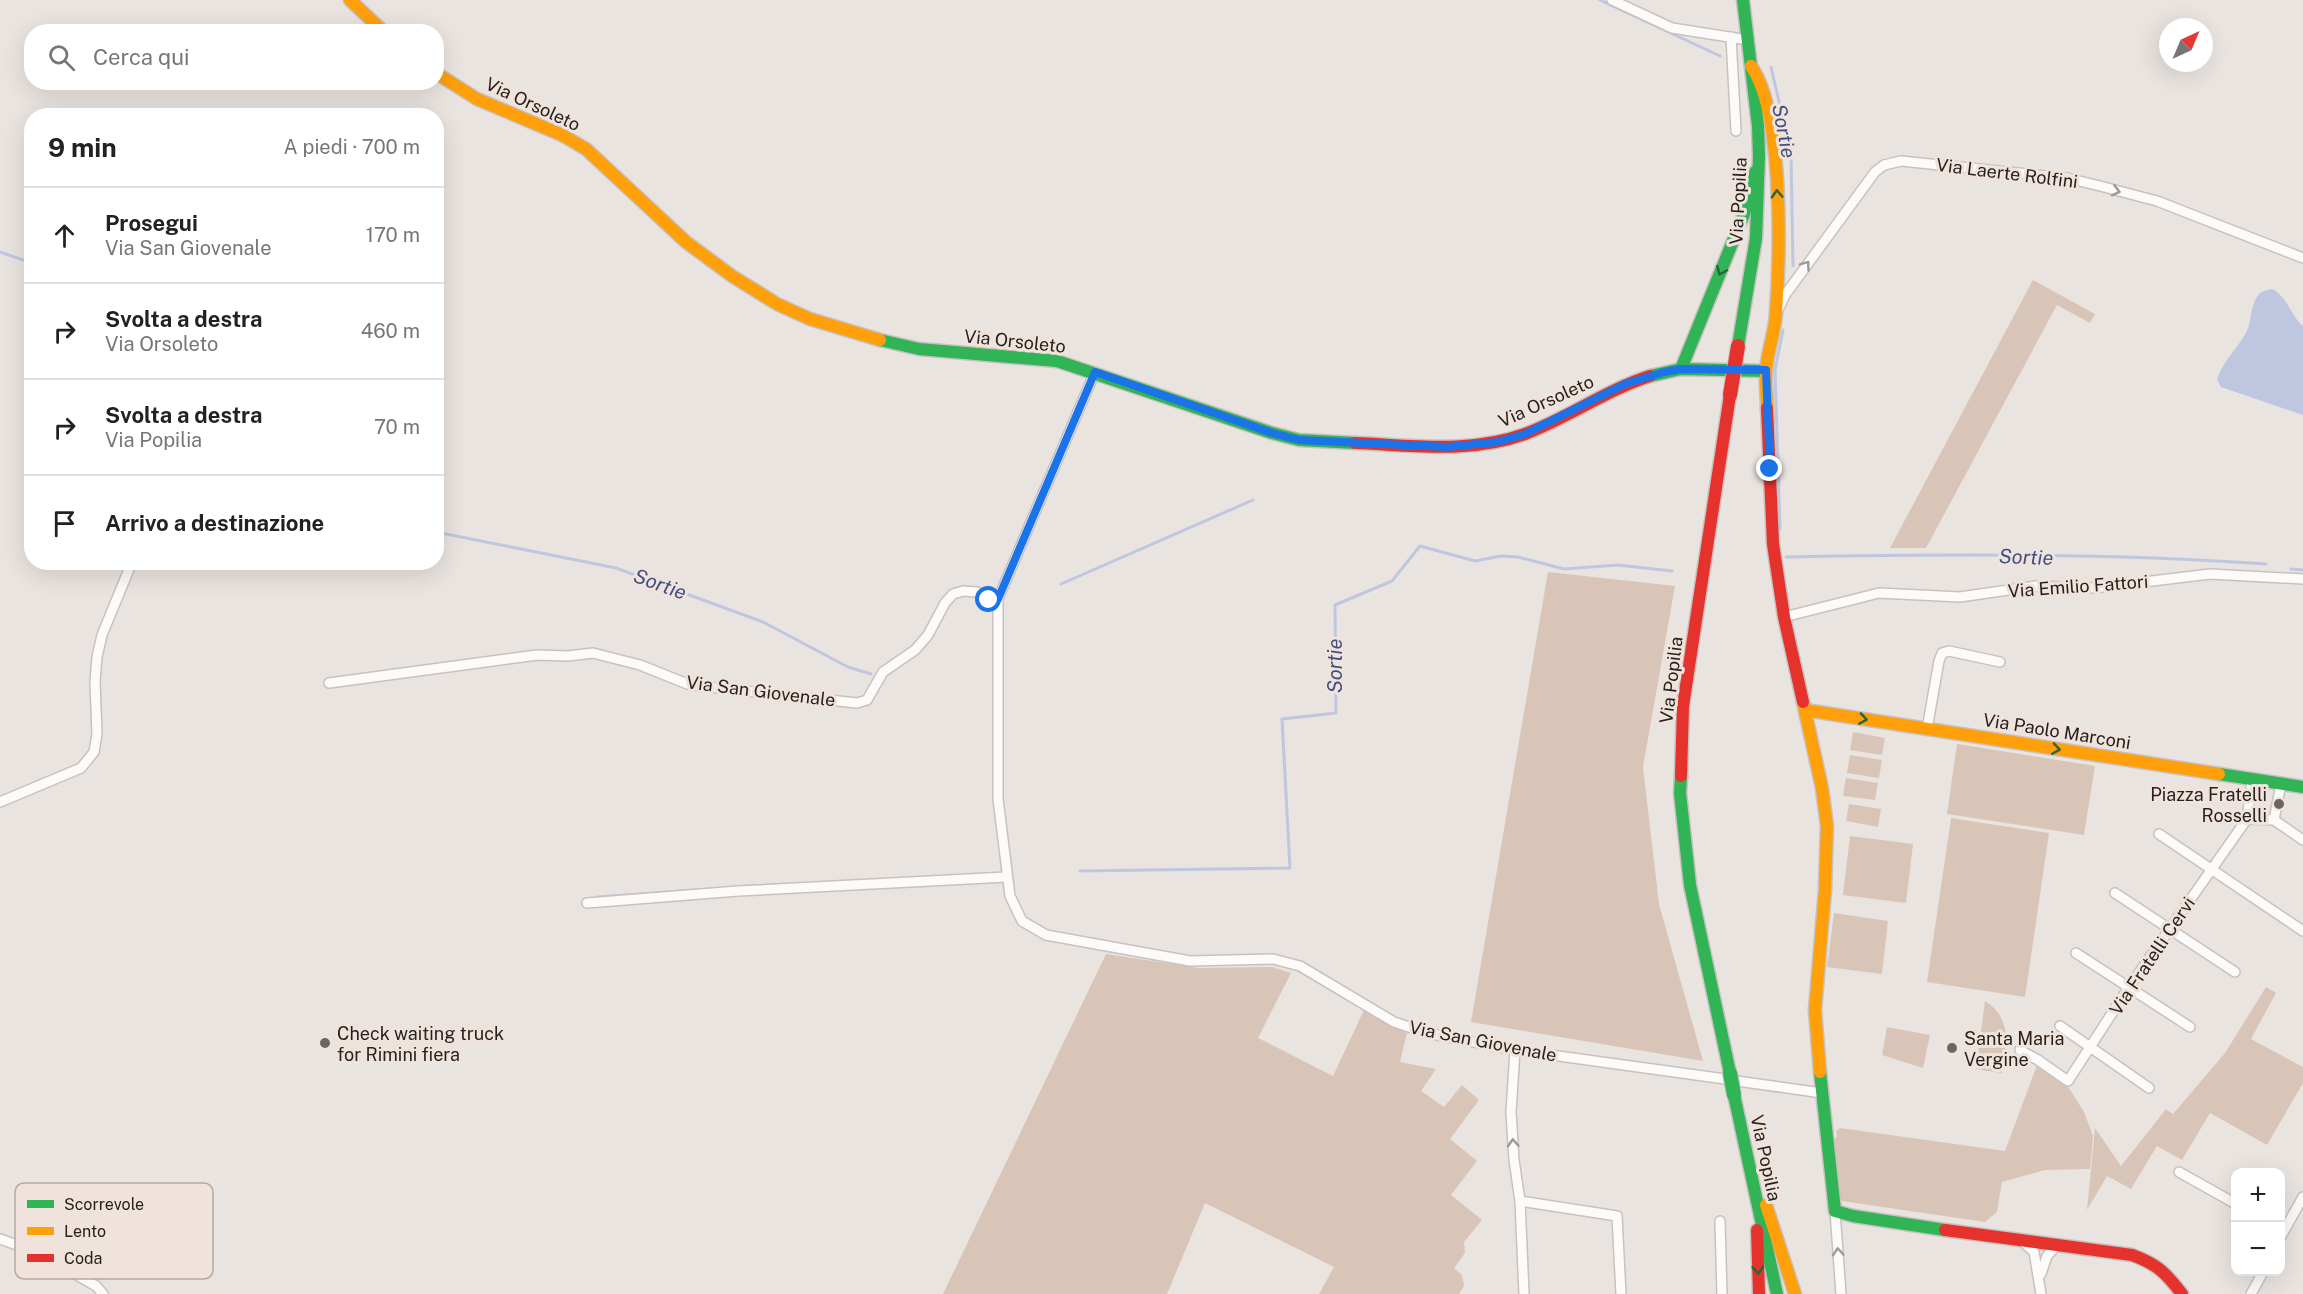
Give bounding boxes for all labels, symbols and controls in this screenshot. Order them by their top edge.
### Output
north arrow [2159,18,2213,72]
search box [24,24,444,90]
icon: search [45,41,78,74]
text: Cerca qui [93,44,190,70]
street label: Via Orsoleto [482,73,584,135]
water label: Sortie [1767,102,1801,160]
text: 9 min [48,132,117,163]
text: A piedi · 700 m [283,135,420,159]
street label: Via Laerte Rolfini [1935,154,2079,192]
street label: Via Popilia [1725,157,1751,245]
one-way arrow [2111,183,2121,196]
one-way arrow [1770,189,1783,198]
text: Prosegui [105,210,198,236]
icon: ahead [48,219,81,252]
text: 170 m [366,223,420,247]
text: Via San Giovenale [105,236,272,260]
one-way arrow [1799,261,1810,272]
one-way arrow [1716,265,1728,276]
text: Svolta a destra [105,306,262,332]
icon: right [48,315,81,348]
text: 460 m [361,319,420,343]
street label: Via Orsoleto [963,325,1067,357]
text: Via Orsoleto [105,332,218,356]
street label: Via Orsoleto [1495,371,1597,431]
text: Svolta a destra [105,402,262,428]
icon: right [48,411,81,444]
text: 70 m [374,415,420,439]
text: Via Popilia [105,428,202,452]
route end [1756,455,1782,481]
icon: arrive [48,507,81,540]
text: Arrivo a destinazione [105,510,324,536]
water label: Sortie [1998,544,2054,570]
water label: Sortie [630,563,690,605]
street label: Via Emilio Fattori [2007,571,2149,601]
route start [975,586,1001,612]
street label: Via Popilia [1655,635,1687,725]
water label: Sortie [1323,639,1347,693]
street label: Via San Giovenale [685,671,837,711]
street label: Via Paolo Marconi [1982,709,2132,753]
one-way arrow [1859,713,1868,725]
one-way arrow [2051,742,2061,754]
place label: Piazza Fratelli Rosselli [2150,784,2267,826]
marker: Piazza Fratelli Rosselli [2272,797,2286,811]
street label: Via Fratelli Cervi [2105,893,2199,1019]
street label: Via San Giovenale [1407,1016,1559,1066]
place label: Check waiting truck for Rimini fiera [337,1023,504,1065]
place label: Santa Maria Vergine [1964,1028,2065,1070]
marker: Check waiting truck for Rimini fiera [318,1036,332,1050]
marker: Santa Maria Vergine [1945,1041,1959,1055]
street label: Via Popilia [1747,1113,1785,1203]
one-way arrow [1507,1138,1520,1147]
map controls [2231,1168,2285,1276]
button: + [2231,1168,2285,1222]
legend [15,1183,213,1279]
text: Scorrevole [64,1195,144,1214]
text: Lento [64,1222,106,1241]
button: − [2231,1222,2285,1276]
one-way arrow [1832,1248,1845,1257]
text: Coda [64,1249,102,1268]
one-way arrow [1752,1265,1765,1274]

